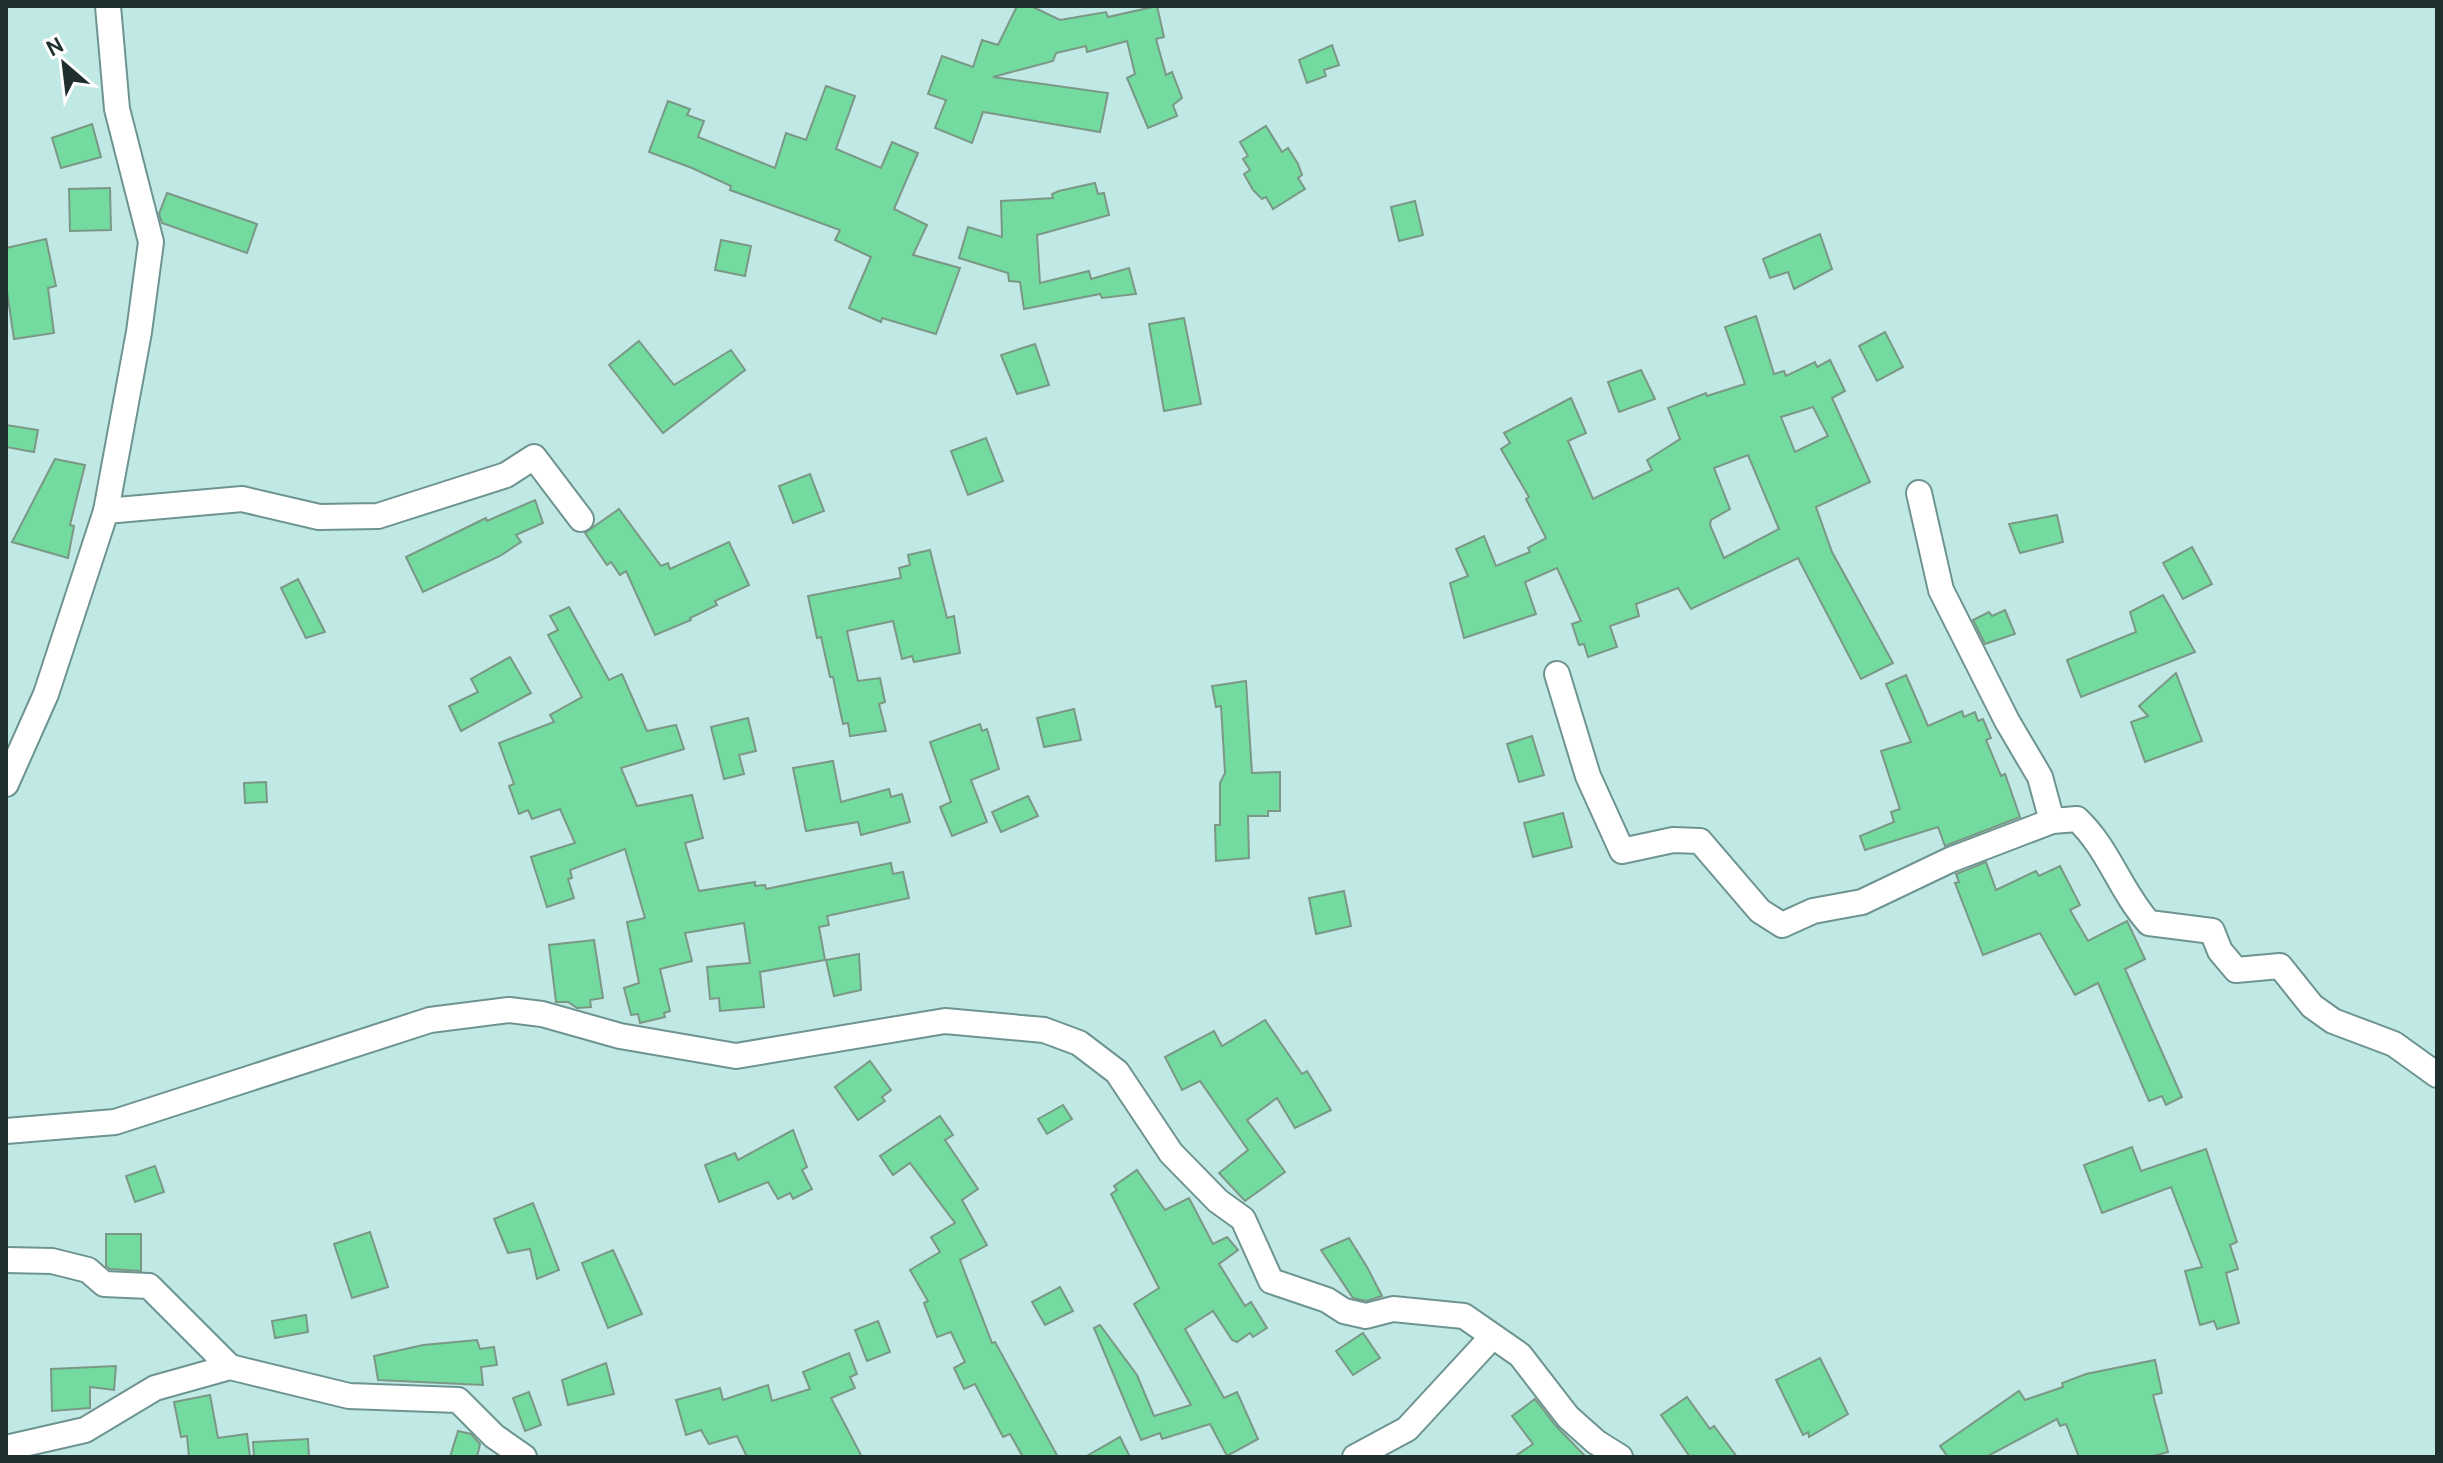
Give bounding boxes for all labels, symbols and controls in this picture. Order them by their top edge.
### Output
north arrow [24,24,104,104]
text: N [42,31,68,62]

